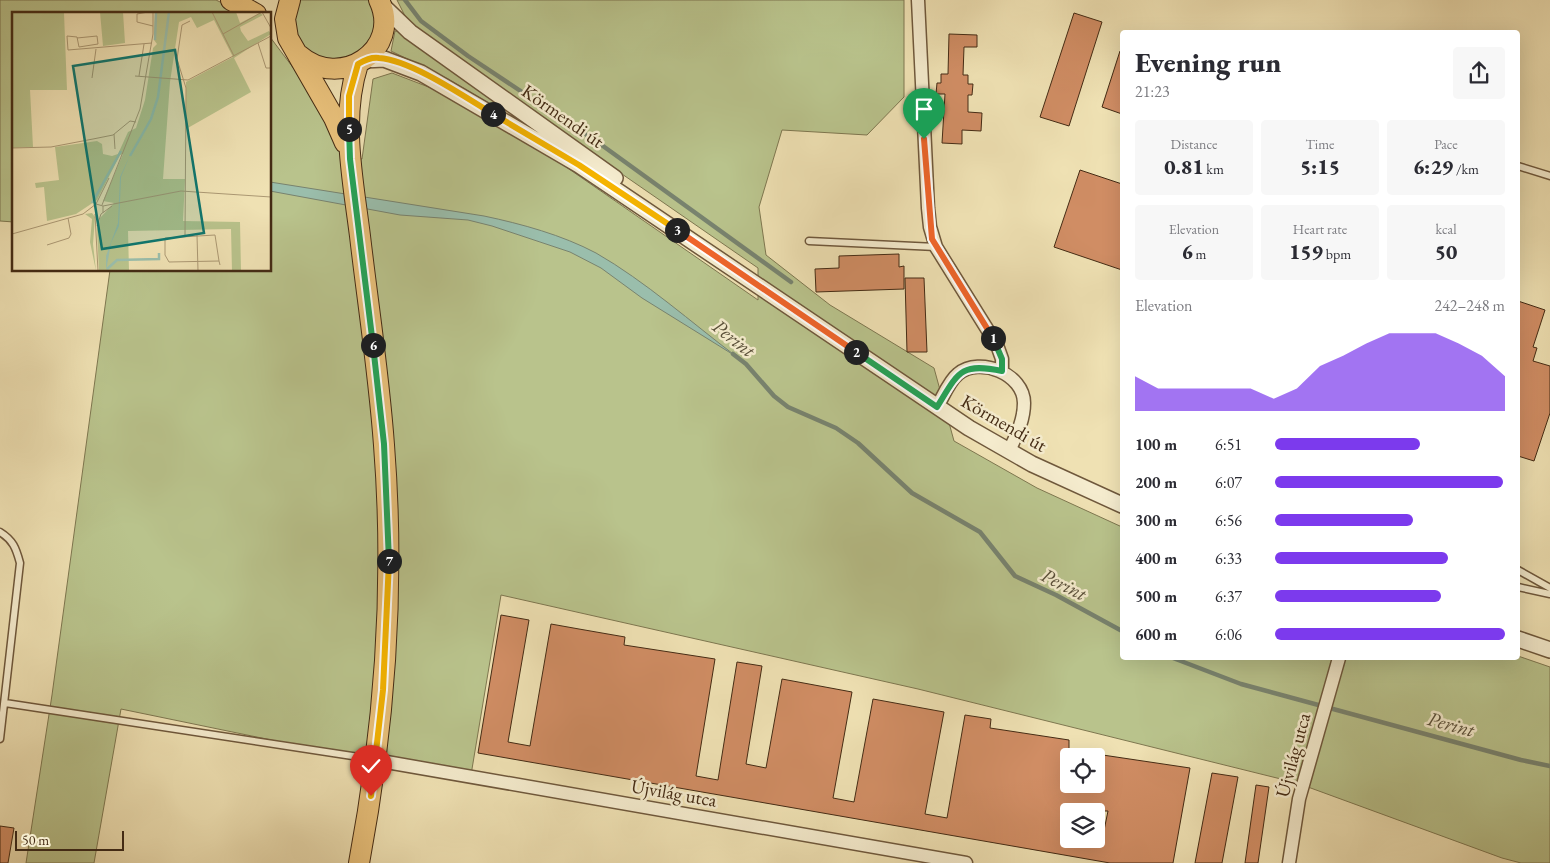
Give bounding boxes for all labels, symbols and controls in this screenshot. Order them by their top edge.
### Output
inset map [12,12,271,271]
text: Evening run [1135,44,1281,80]
button: share [1453,47,1505,99]
street label: Körmendi út [517,79,609,153]
text: 21:23 [1135,81,1170,102]
pin [903,88,945,139]
icon: arrive [910,95,938,123]
pin: 4 [480,102,506,126]
text: 4 [490,105,497,123]
pin: 5 [336,116,362,142]
text: 5 [346,120,353,138]
text: Distance [1171,135,1217,153]
text: Time [1305,135,1335,153]
text: Pace [1434,135,1458,153]
text: 0.81 [1164,153,1204,180]
text: 5:15 [1300,153,1340,180]
text: 6:29 [1413,153,1453,180]
text: km [1204,160,1224,178]
text: /km [1453,160,1479,178]
pin: 3 [664,218,690,242]
text: Elevation [1169,220,1219,238]
text: Heart rate [1293,220,1347,238]
text: kcal [1436,220,1457,238]
text: 3 [674,221,681,239]
text: 6 [1181,238,1193,265]
text: 159 [1289,238,1323,265]
text: 50 [1435,238,1457,265]
text: m [1193,245,1207,263]
text: bpm [1323,245,1351,263]
text: Elevation [1135,295,1193,316]
text: 242–248 m [1434,295,1505,316]
water label: Perint [707,313,762,364]
pin: 1 [980,326,1006,350]
text: 1 [990,329,997,347]
pin: 6 [360,332,386,358]
text: 6 [370,336,377,354]
pin: 2 [844,340,868,364]
text: 2 [853,343,860,361]
street label: Körmendi út [957,388,1051,458]
text: 100 m [1135,434,1177,455]
text: 6:51 [1215,434,1242,455]
text: 200 m [1135,472,1177,493]
text: 6:07 [1215,472,1242,493]
text: 300 m [1135,510,1177,531]
text: 6:56 [1215,510,1242,531]
pin: 7 [376,548,402,574]
text: 400 m [1135,548,1177,569]
text: 6:33 [1215,548,1242,569]
text: 7 [386,552,393,570]
water label: Perint [1037,562,1092,607]
text: 500 m [1135,586,1177,607]
text: 6:37 [1215,586,1242,607]
text: 600 m [1135,624,1177,645]
text: 6:06 [1215,624,1242,645]
water label: Perint [1425,705,1479,743]
street label: Újvilág utca [1270,710,1316,800]
pin [350,745,392,796]
map controls [1060,748,1105,848]
button: locate [1060,748,1105,793]
icon: check [357,752,385,780]
street label: Újvilág utca [629,773,719,813]
button: layers [1060,803,1105,848]
scale bar [15,828,124,851]
text: 50 m [22,831,49,849]

